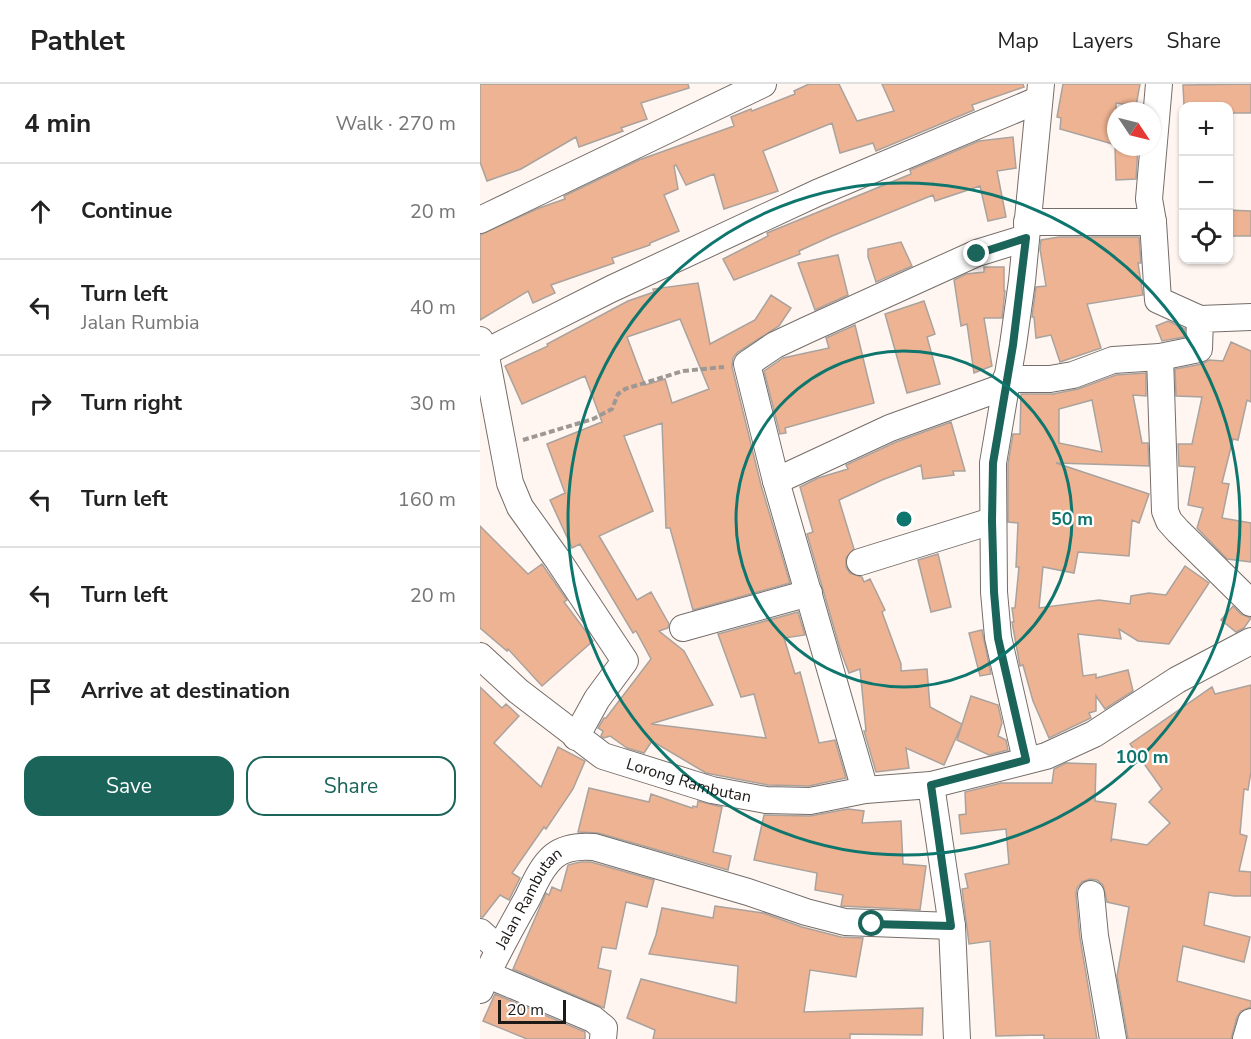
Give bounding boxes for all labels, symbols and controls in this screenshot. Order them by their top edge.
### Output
text: Pathlet [30,22,125,60]
text: Map [997,27,1039,55]
text: Layers [1072,27,1133,55]
text: Share [1166,27,1221,55]
north arrow [1107,102,1161,156]
map controls [1179,102,1233,264]
button: + [1179,102,1233,156]
text: 4 min [24,106,91,141]
text: Walk · 270 m [336,110,456,137]
button: − [1179,156,1233,210]
icon: ahead [24,195,57,228]
text: Continue [81,196,172,226]
text: 20 m [410,198,456,225]
button: locate [1179,210,1233,264]
route end [963,240,989,266]
text: Turn left [81,279,168,309]
icon: left [24,291,57,324]
text: 40 m [410,294,456,321]
text: Jalan Rumbia [81,309,200,336]
icon: right [24,387,57,420]
text: Turn right [81,388,182,418]
text: 30 m [410,390,456,417]
icon: left [24,483,57,516]
text: Turn left [81,484,168,514]
text: 160 m [398,486,456,513]
text: 50 m [1051,507,1093,531]
centre of rings [894,509,914,529]
icon: left [24,579,57,612]
text: Turn left [81,580,168,610]
text: 20 m [410,582,456,609]
icon: arrive [24,675,57,708]
text: Arrive at destination [81,676,290,706]
text: 100 m [1115,745,1169,769]
street label: Lorong Rambutan [623,753,753,808]
button: Save [24,756,234,816]
button: Share [246,756,456,816]
street label: Jalan Rambutan [490,842,566,954]
route start [858,910,884,936]
scale bar [498,997,566,1024]
text: 20 m [507,999,544,1021]

